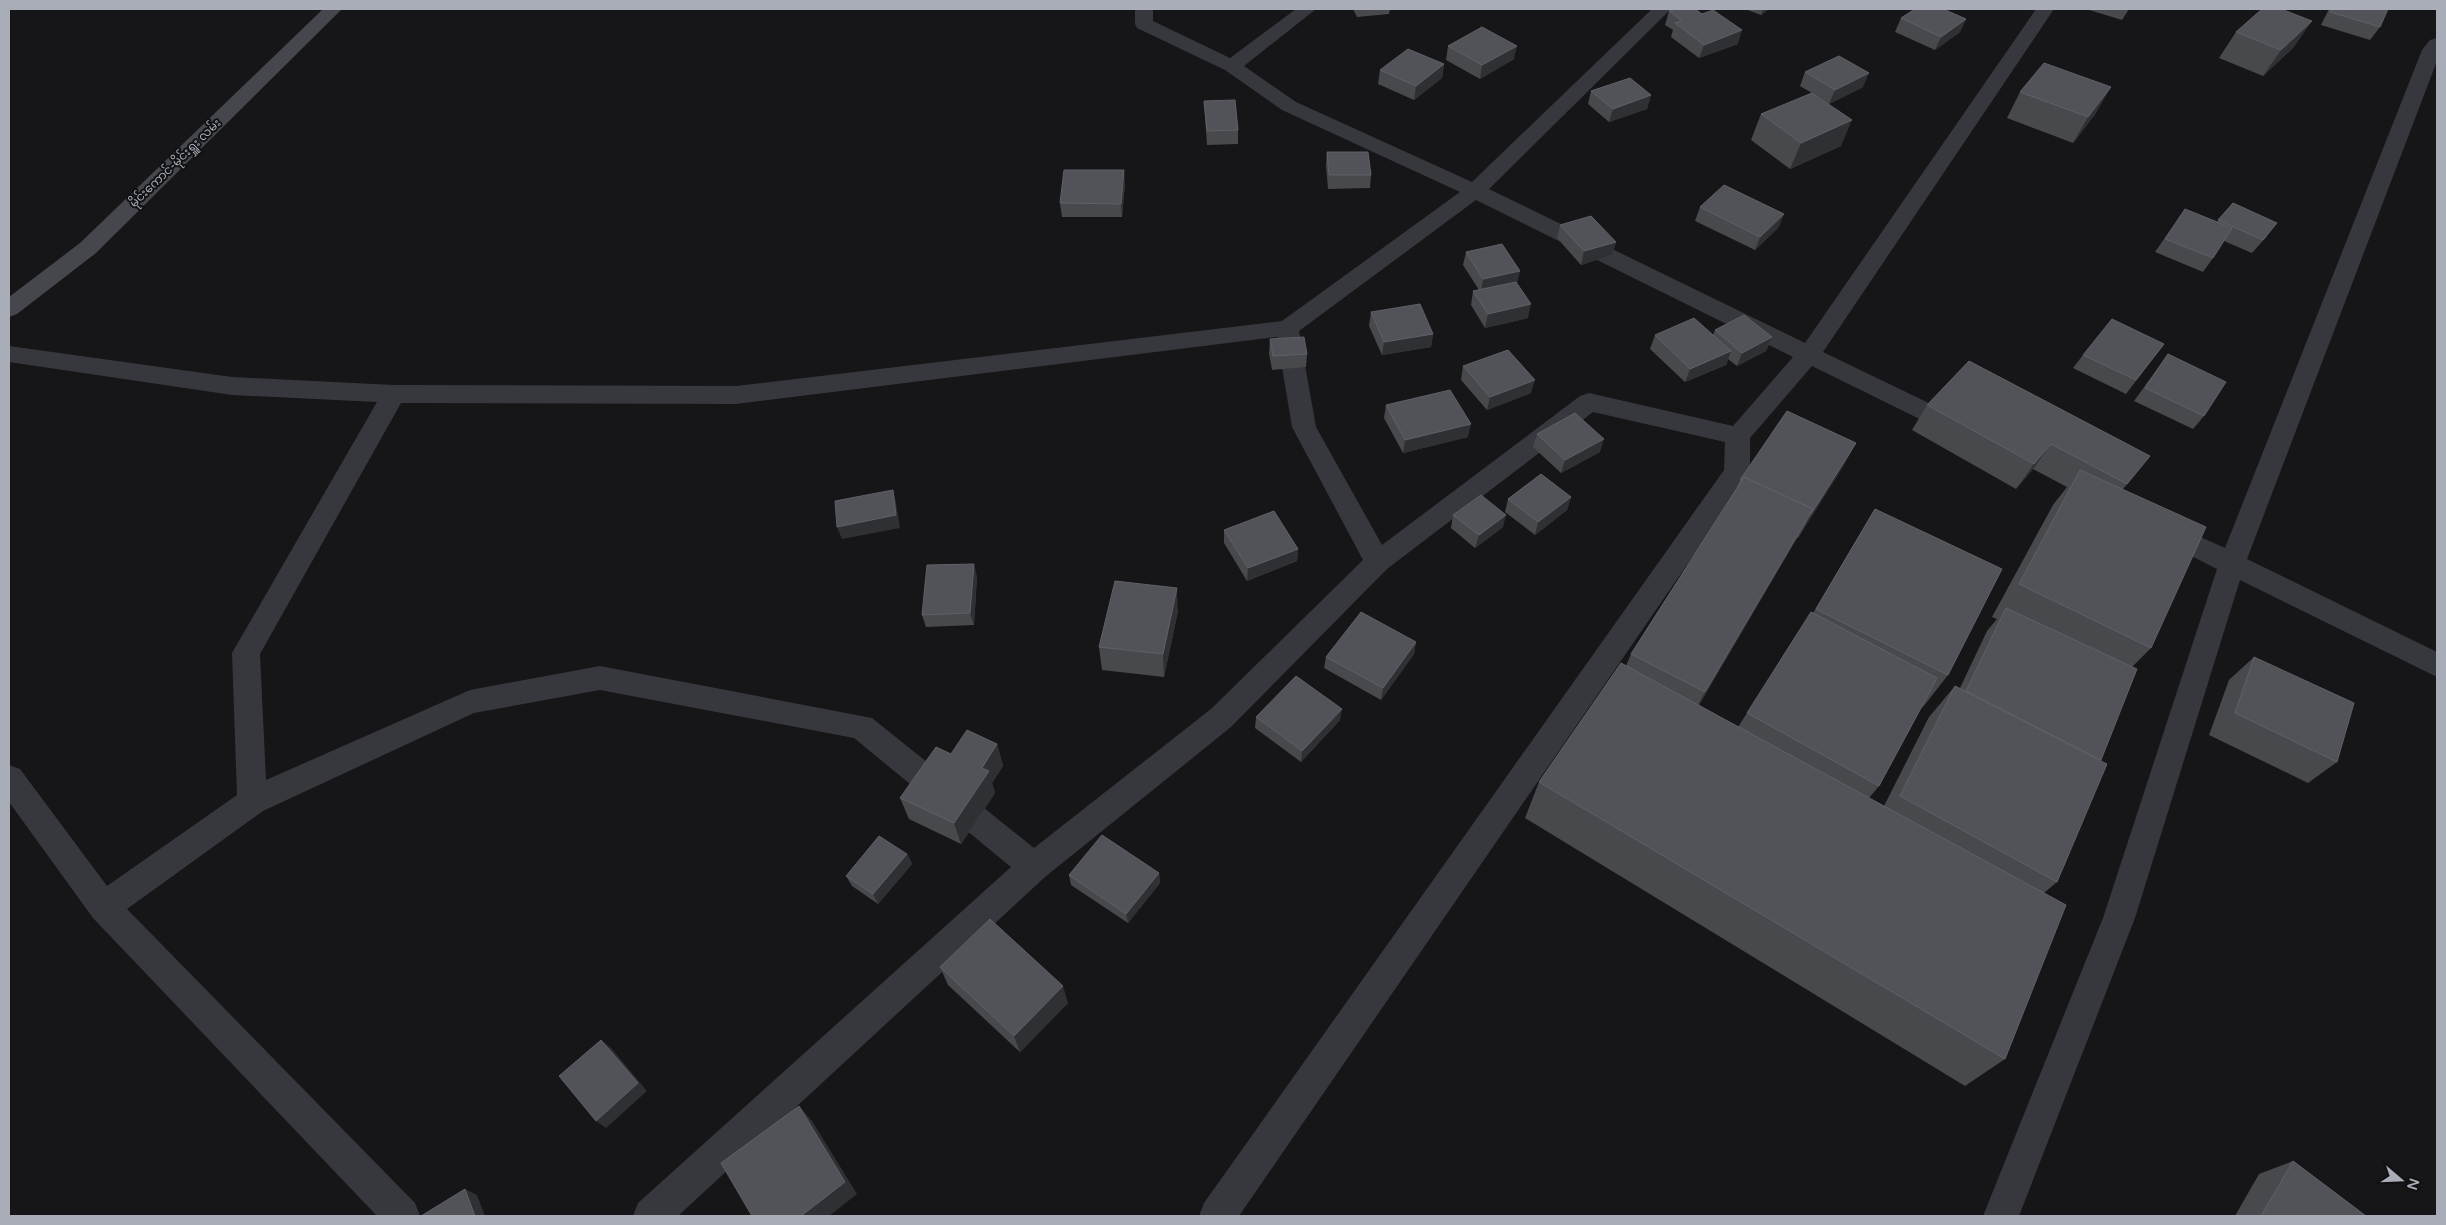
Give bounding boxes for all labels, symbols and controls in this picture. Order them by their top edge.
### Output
street label: မိုင်းကောင်-မိုင်းရှူး လမ်း [125,114,226,212]
north arrow [2376,1155,2426,1205]
text: N [2403,1176,2423,1192]

